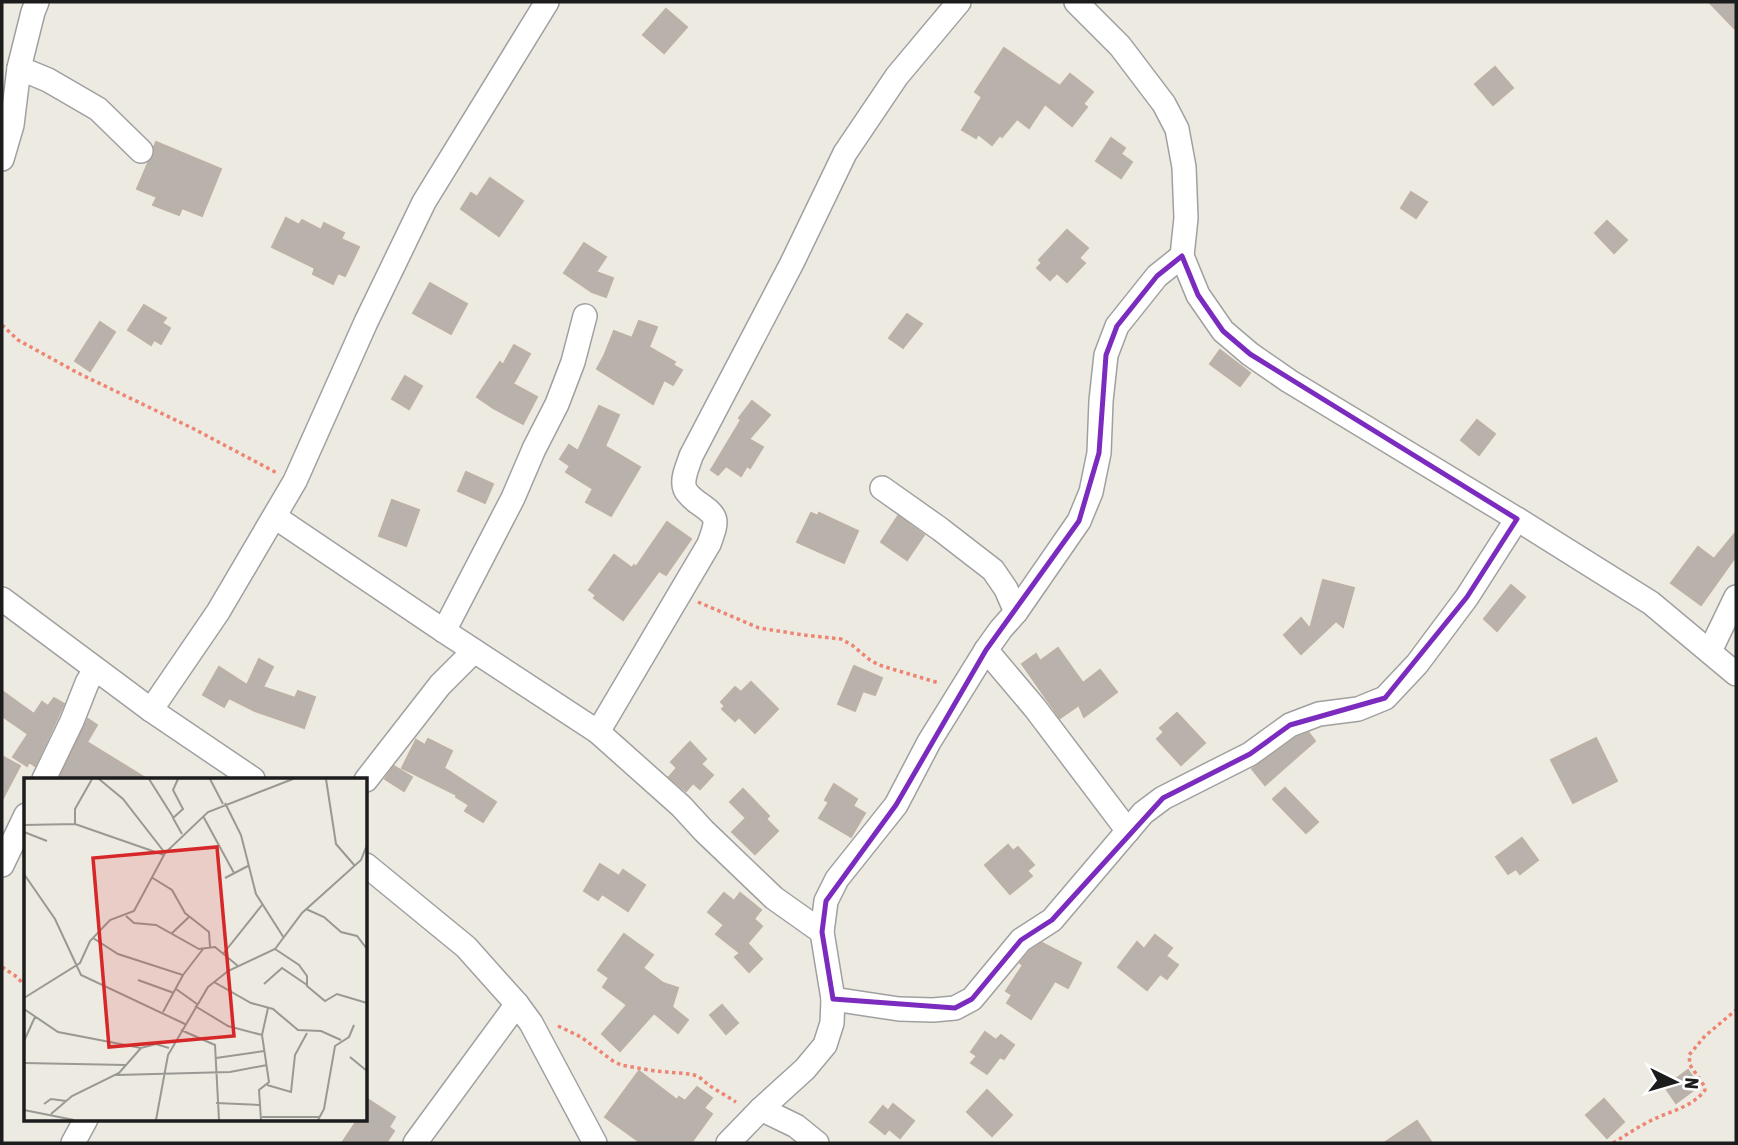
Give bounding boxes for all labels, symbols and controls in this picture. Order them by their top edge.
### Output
inset map [24,778,368,1120]
north arrow [1640,1047,1710,1117]
text: N [1680,1077,1703,1090]

